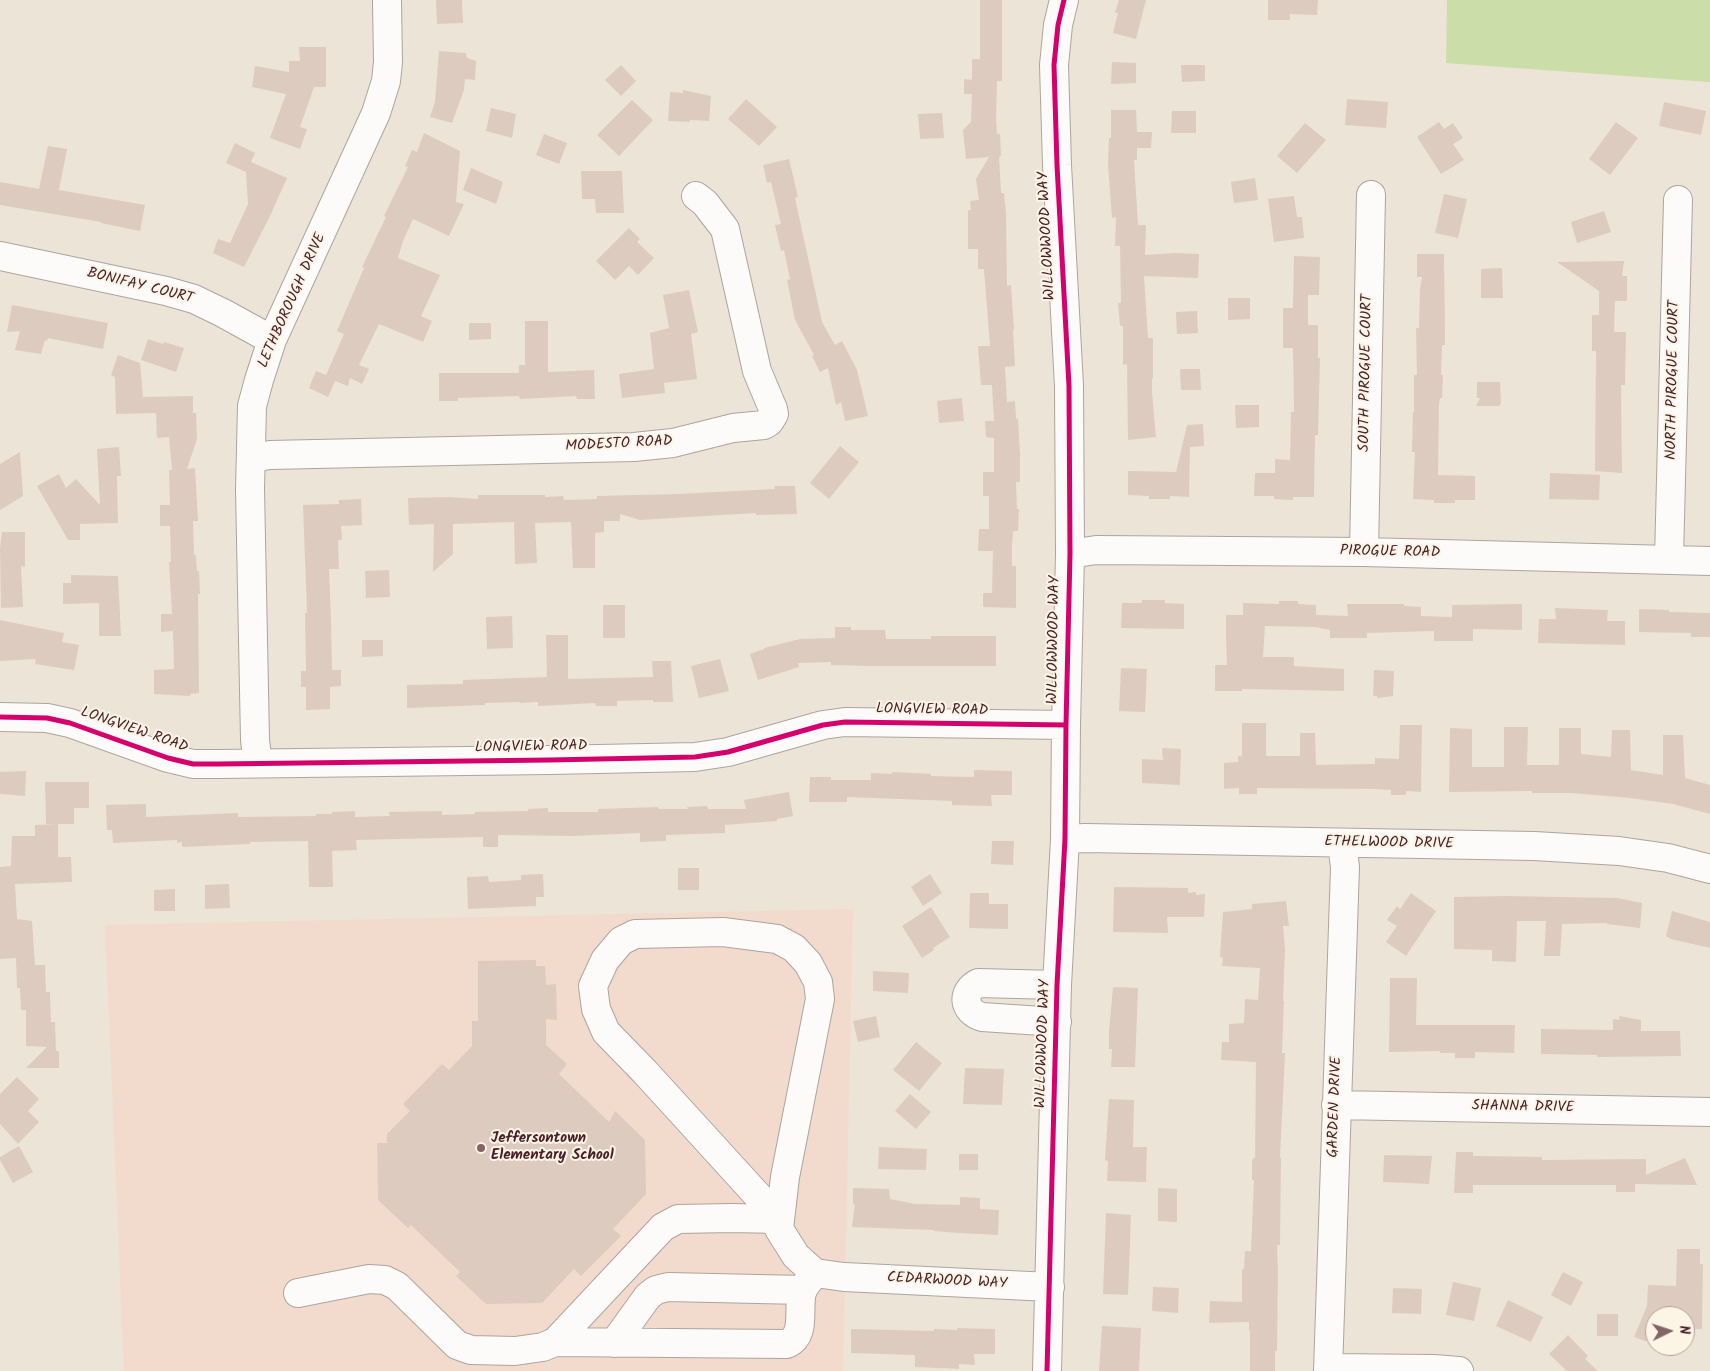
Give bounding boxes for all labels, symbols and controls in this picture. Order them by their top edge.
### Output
street label: WILLOWWOOD WAY [1036,171,1060,301]
street label: LETHBOROUGH DRIVE [255,231,331,371]
street label: BONIFAY COURT [85,265,195,309]
street label: SOUTH PIROGUE COURT [1357,294,1377,452]
street label: NORTH PIROGUE COURT [1664,300,1684,460]
street label: MODESTO ROAD [565,433,673,457]
street label: PIROGUE ROAD [1340,543,1440,563]
street label: WILLOWWOOD WAY [1045,575,1065,705]
street label: LONGVIEW ROAD [876,701,988,721]
street label: LONGVIEW ROAD [78,704,190,758]
street label: LONGVIEW ROAD [475,738,587,758]
street label: ETHELWOOD DRIVE [1324,834,1454,854]
street label: WILLOWWOOD WAY [1033,979,1055,1109]
street label: GARDEN DRIVE [1325,1056,1347,1158]
street label: SHANNA DRIVE [1472,1098,1574,1118]
place label: Jeffersontown Elementary School [491,1130,614,1165]
marker: Jeffersontown Elementary School [475,1142,487,1154]
street label: CEDARWOOD WAY [886,1270,1008,1294]
north arrow [1645,1306,1695,1356]
text: N [1673,1325,1695,1335]

